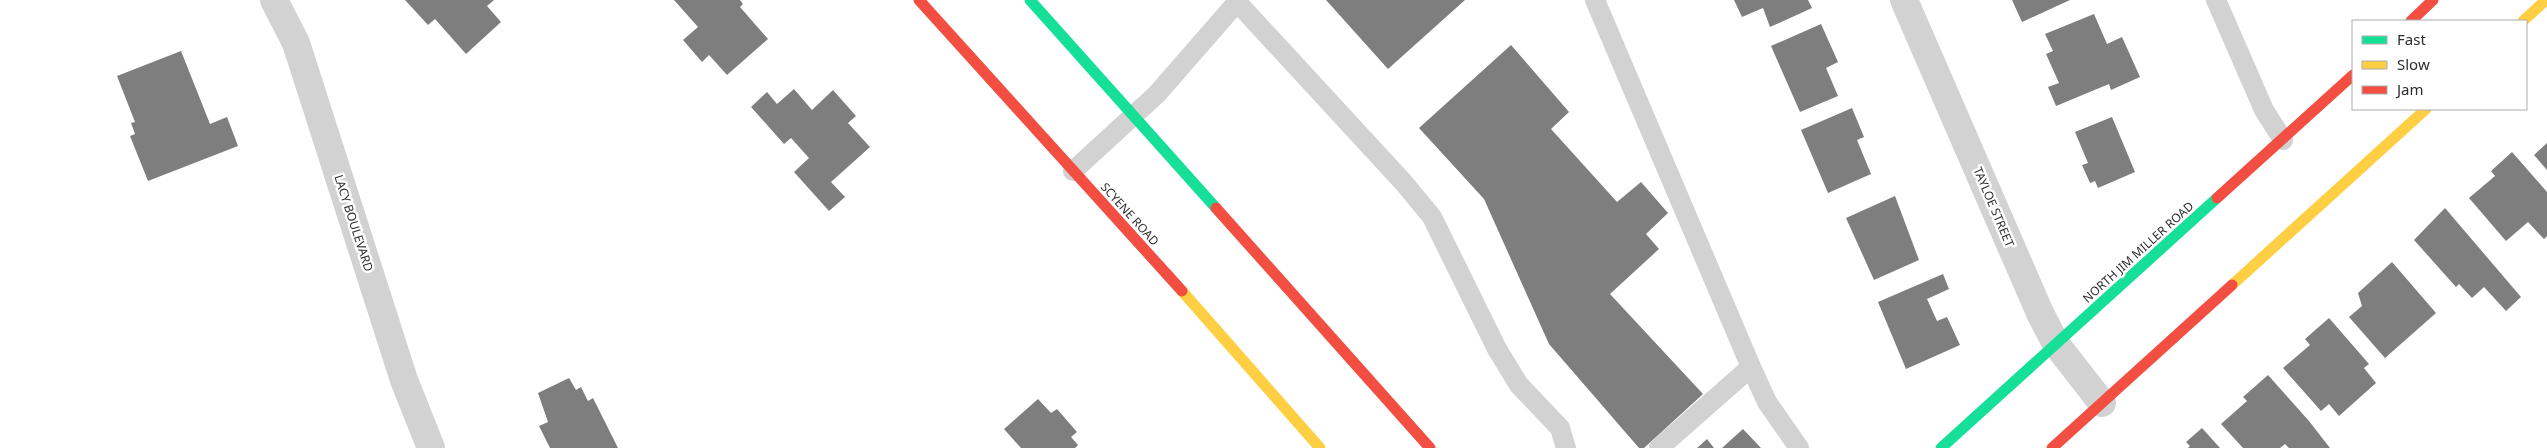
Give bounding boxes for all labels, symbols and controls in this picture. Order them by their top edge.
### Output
legend [2352,20,2527,110]
text: Fast [2397,29,2426,49]
text: Slow [2397,54,2430,74]
text: Jam [2395,79,2424,99]
street label: TAYLOE STREET [1969,164,2019,250]
street label: LACY BOULEVARD [330,172,378,274]
street label: SCYENE ROAD [1097,179,1163,249]
street label: NORTH JIM MILLER ROAD [2079,197,2197,306]

